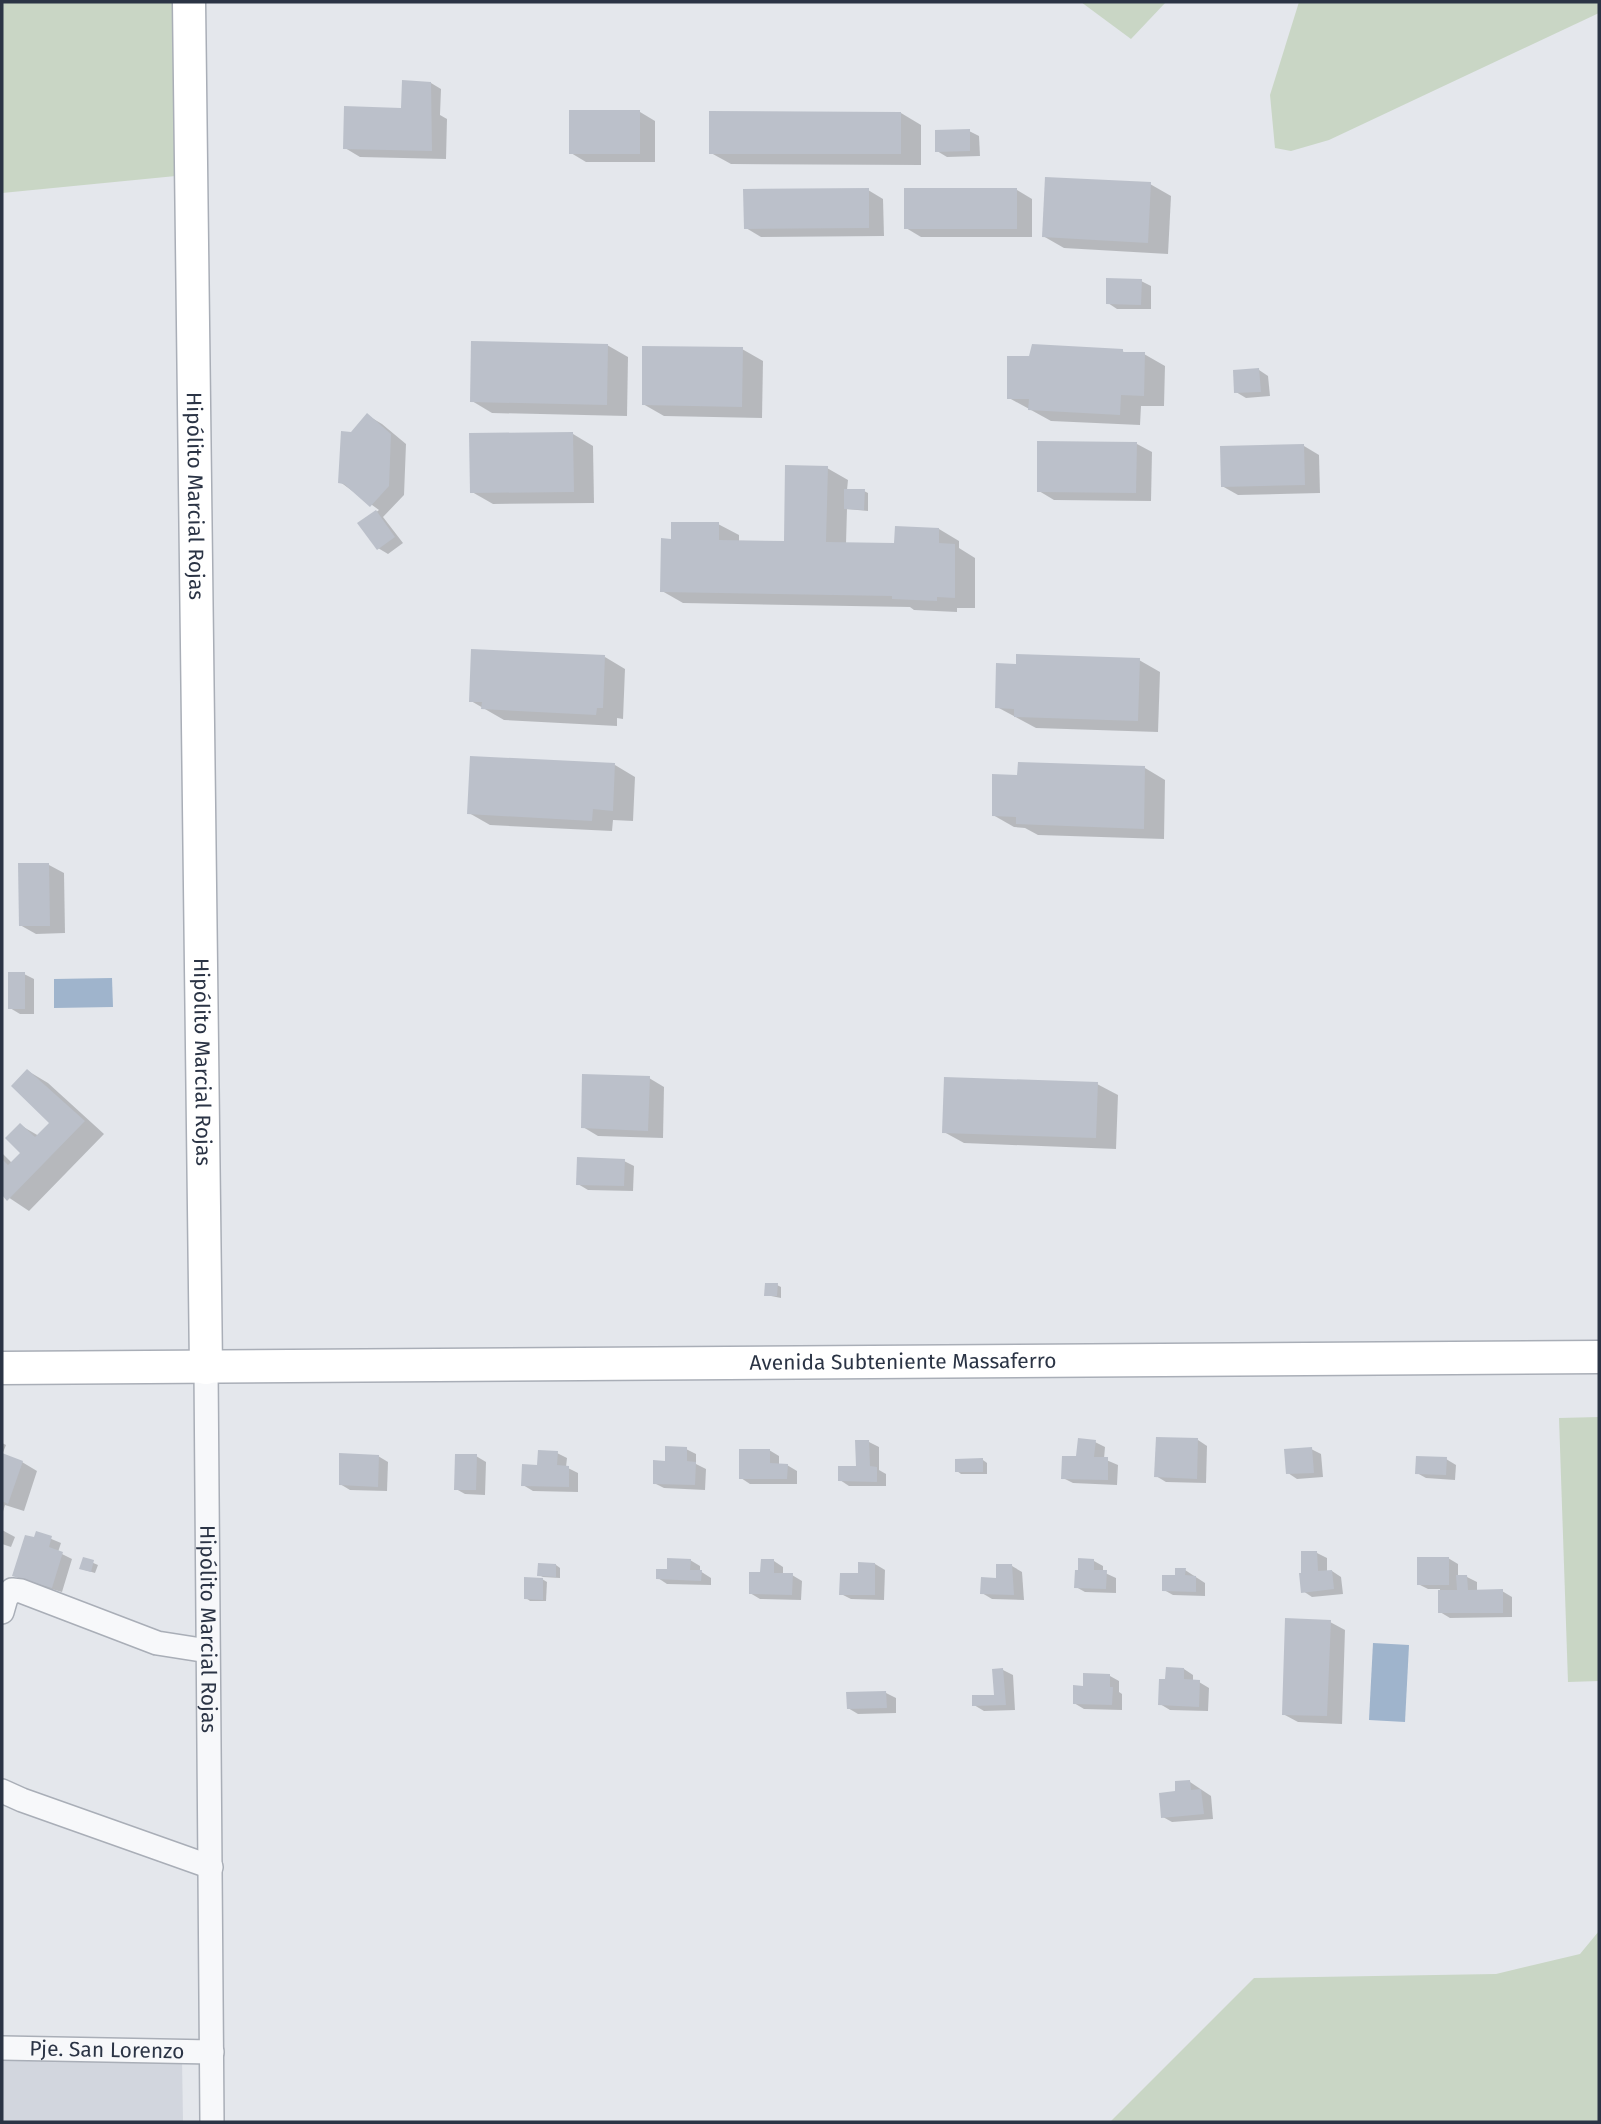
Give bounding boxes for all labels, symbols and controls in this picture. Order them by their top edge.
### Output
street label: Hipólito Marcial Rojas [181,392,209,600]
street label: Hipólito Marcial Rojas [188,958,216,1166]
street label: Avenida Subteniente Massaferro [749,1348,1057,1376]
street label: Hipólito Marcial Rojas [194,1525,222,1733]
street label: Pje. San Lorenzo [29,2036,185,2064]

